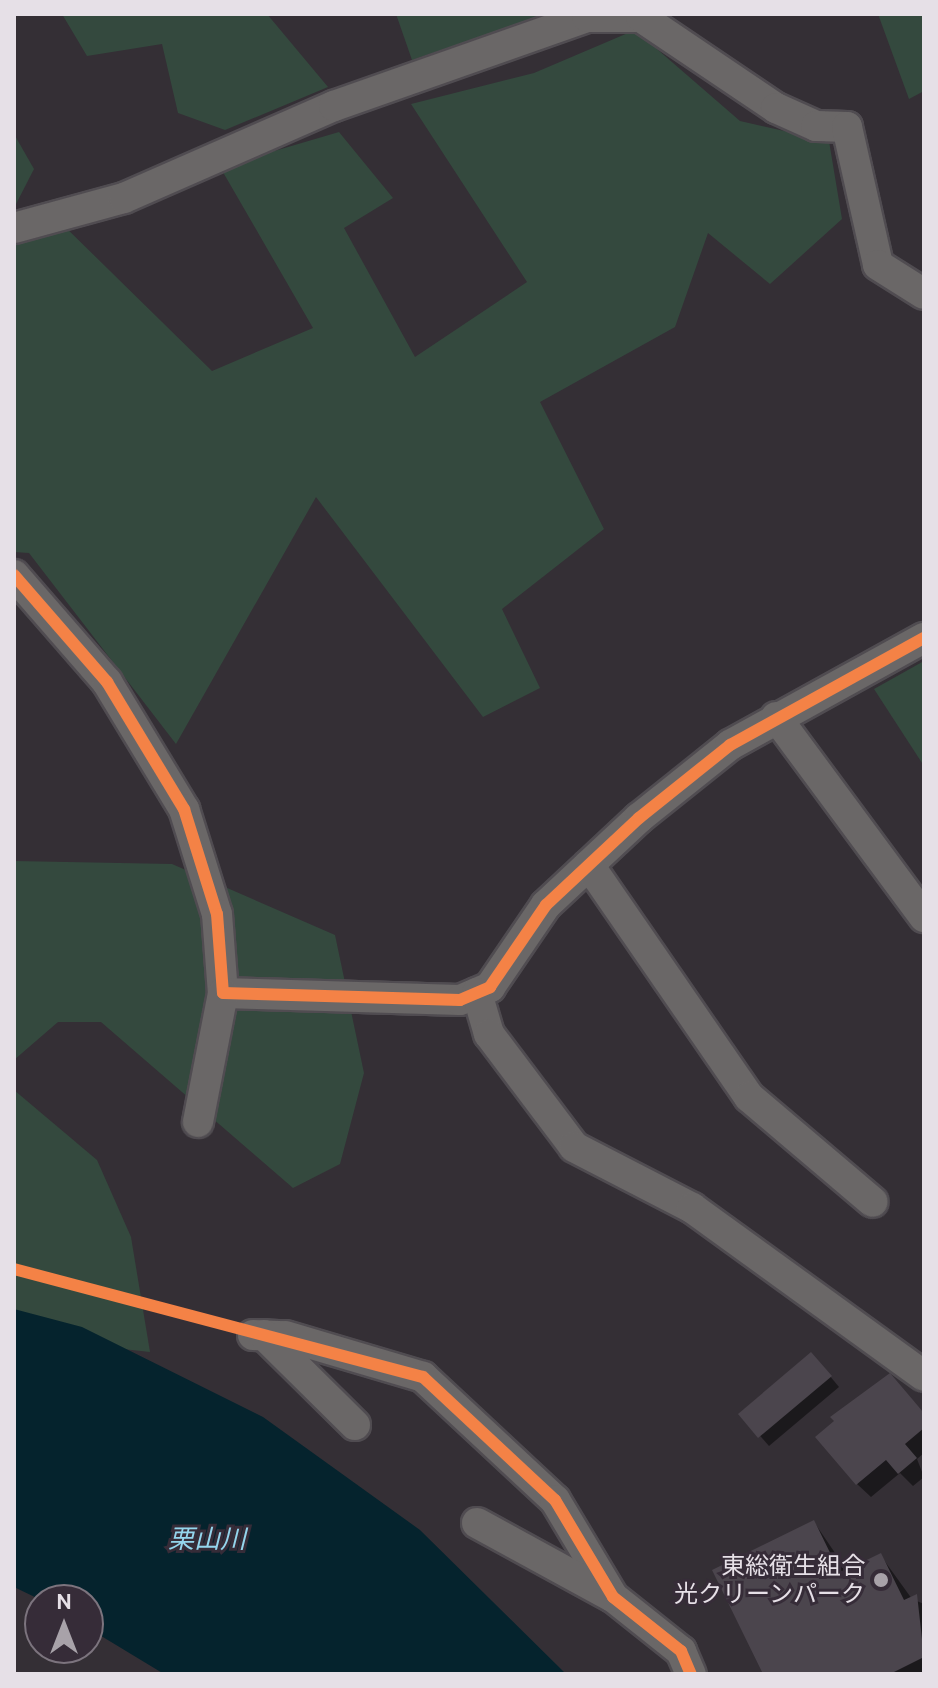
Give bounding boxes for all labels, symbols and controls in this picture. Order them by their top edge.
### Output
water label: 栗山川 [168,1524,246,1556]
place label: 東総衛生組合 光クリーンパーク [673,1552,865,1608]
marker: 東総衛生組合 光クリーンパーク [872,1571,890,1589]
north arrow [24,1584,104,1664]
text: N [56,1588,72,1615]

